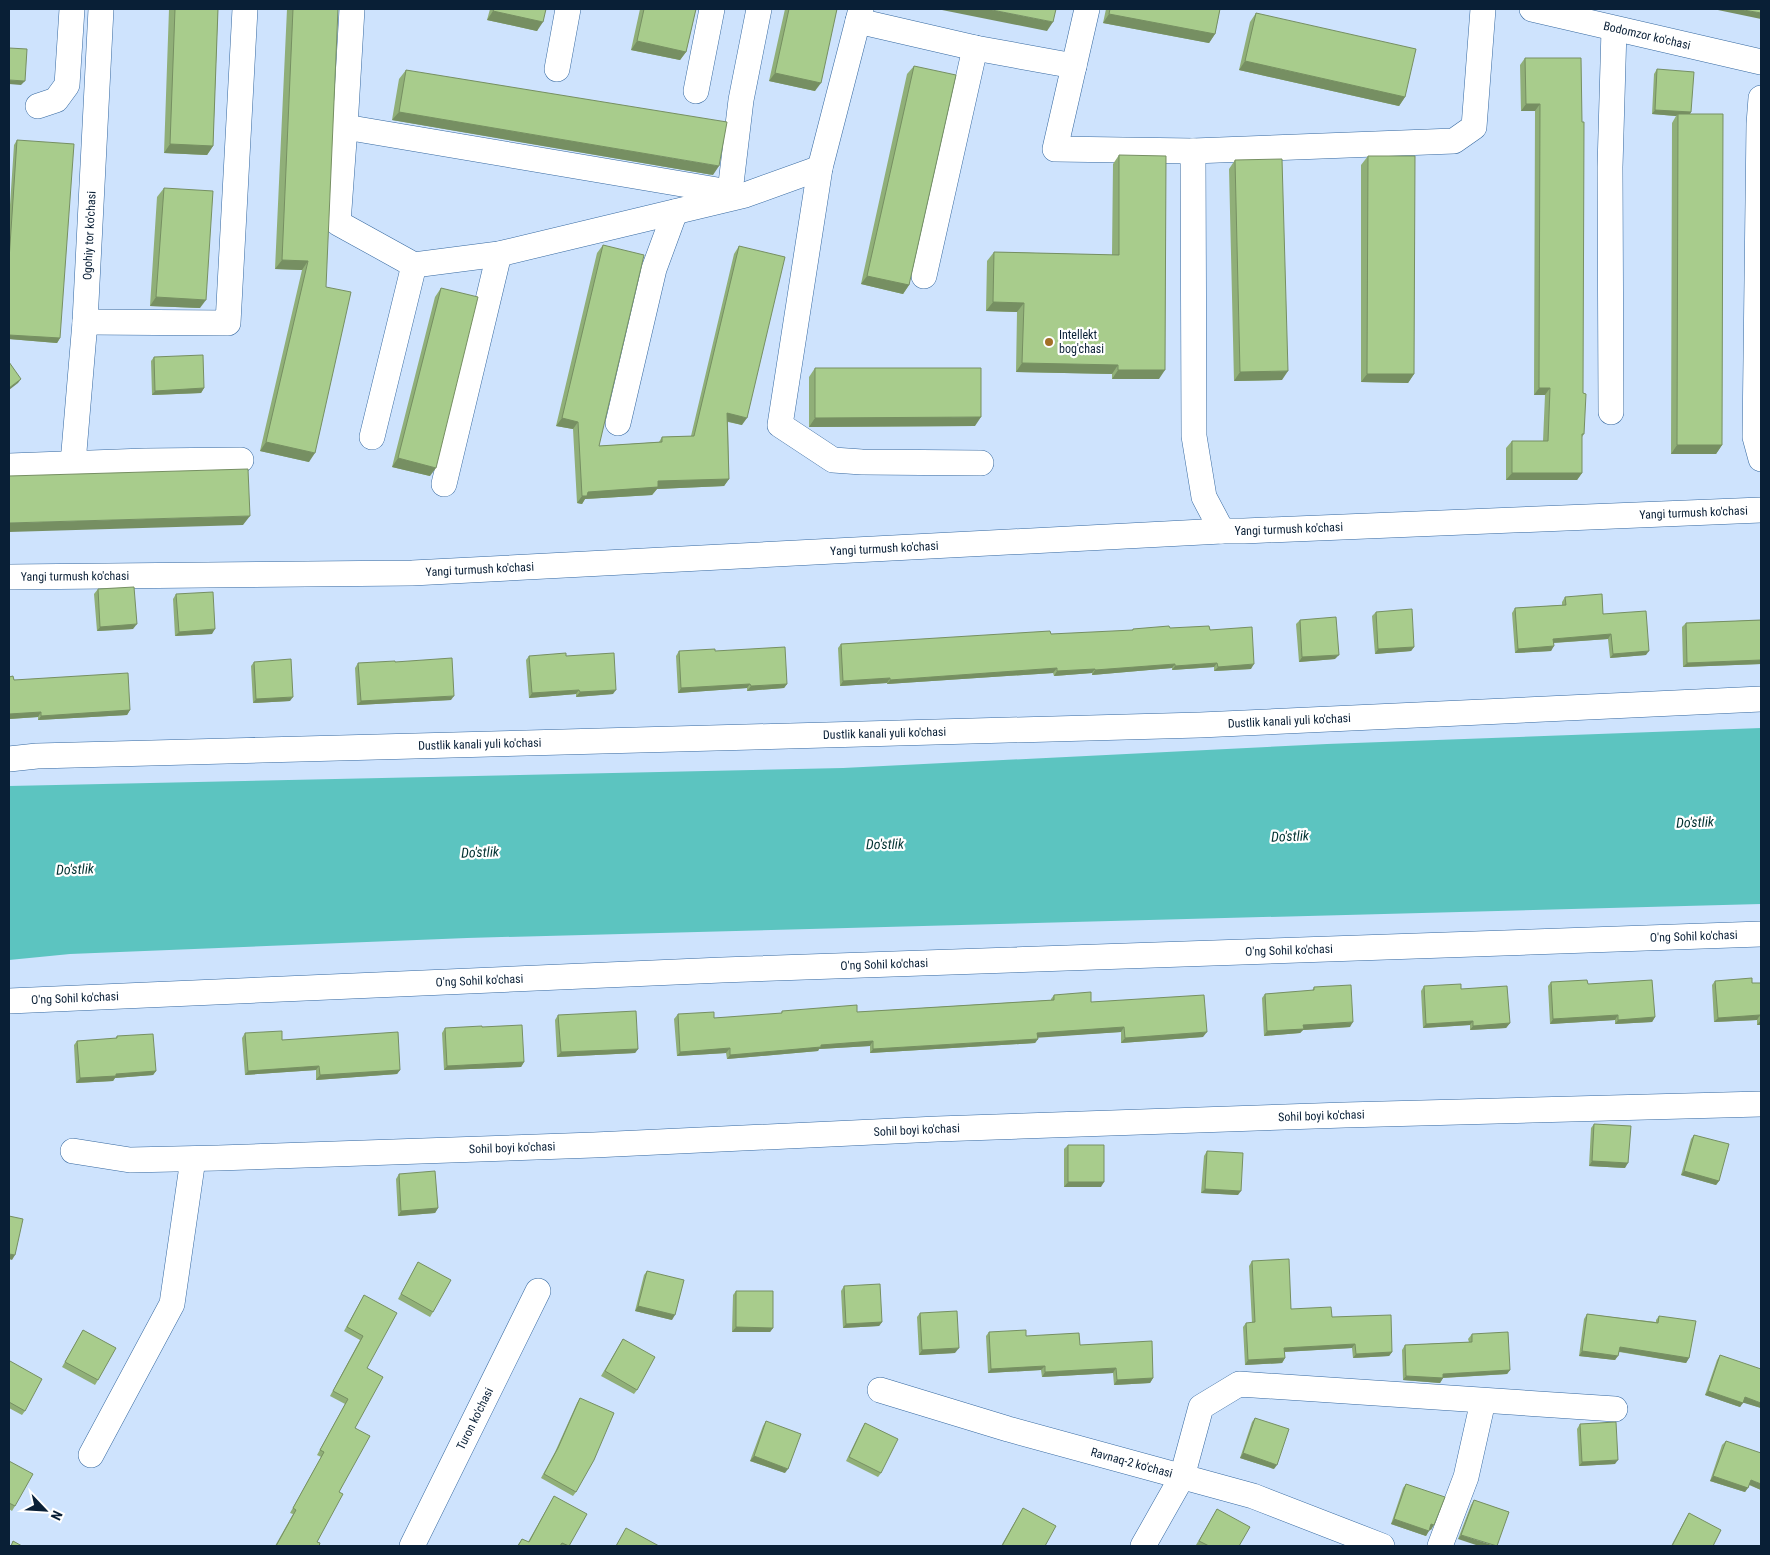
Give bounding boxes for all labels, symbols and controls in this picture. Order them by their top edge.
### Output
street label: Bodomzor ko'chasi [1602,19,1692,52]
street label: Ogohiy tor ko'chasi [80,191,99,280]
place label: Intellekt bog'chasi [1059,328,1104,356]
marker: Intellekt bog'chasi [1043,336,1055,348]
street label: Yangi turmush ko'chasi [1639,504,1748,522]
street label: Yangi turmush ko'chasi [1235,520,1343,538]
street label: Yangi turmush ko'chasi [830,539,939,558]
street label: Yangi turmush ko'chasi [425,560,534,579]
street label: Yangi turmush ko'chasi [21,569,129,584]
street label: Dustlik kanali yuli ko'chasi [1227,711,1351,731]
street label: Dustlik kanali yuli ko'chasi [823,725,946,742]
street label: Dustlik kanali yuli ko'chasi [418,736,542,753]
water label: Do'stlik [1676,813,1715,831]
water label: Do'stlik [1271,827,1310,845]
water label: Do'stlik [866,836,905,852]
water label: Do'stlik [461,843,500,861]
water label: Do'stlik [56,860,95,878]
street label: O'ng Sohil ko'chasi [1650,928,1738,945]
street label: O'ng Sohil ko'chasi [1245,942,1333,959]
street label: O'ng Sohil ko'chasi [840,956,928,973]
street label: O'ng Sohil ko'chasi [435,972,524,989]
street label: O'ng Sohil ko'chasi [31,989,119,1007]
street label: Sohil boyi ko'chasi [1278,1107,1365,1124]
street label: Sohil boyi ko'chasi [873,1121,960,1139]
street label: Sohil boyi ko'chasi [469,1139,556,1156]
street label: Turon ko'chasi [454,1385,496,1452]
street label: Ravnaq-2 ko'chasi [1089,1445,1174,1481]
north arrow [20,1485,70,1535]
text: N [48,1508,66,1523]

